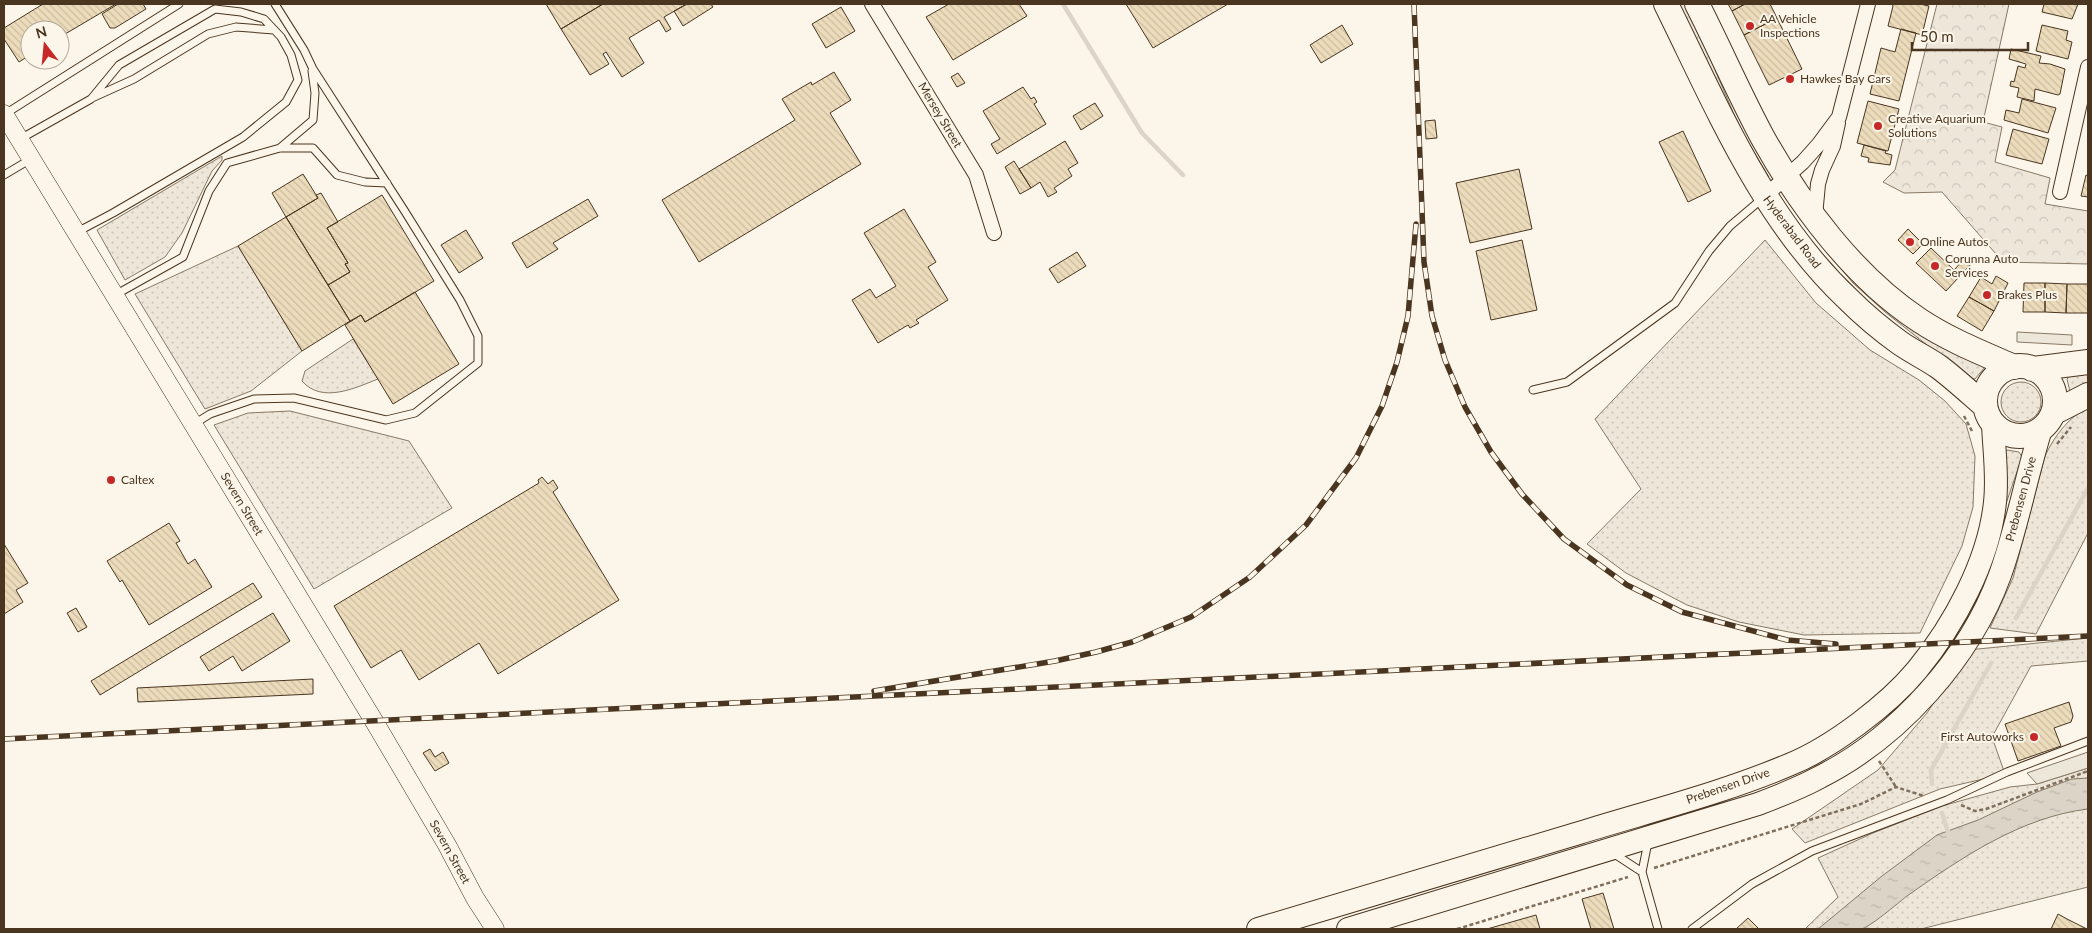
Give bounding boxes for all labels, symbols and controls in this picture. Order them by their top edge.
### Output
place label: AA Vehicle Inspections [1760,11,1820,40]
north arrow [20,20,70,70]
marker: AA Vehicle Inspections [1744,20,1756,32]
scale bar [1912,20,2028,52]
text: N [34,22,49,42]
text: 50 m [1920,27,1954,45]
place label: Hawkes Bay Cars [1800,71,1891,86]
marker: Hawkes Bay Cars [1784,73,1796,85]
street label: Mersey Street [915,79,966,151]
place label: Creative Aquarium Solutions [1888,111,1986,140]
marker: Creative Aquarium Solutions [1872,120,1884,132]
street label: Hyderabad Road [1760,192,1825,271]
place label: Online Autos [1920,234,1989,249]
marker: Online Autos [1904,236,1916,248]
place label: Corunna Auto Services [1945,251,2019,280]
marker: Corunna Auto Services [1929,260,1941,272]
place label: Brakes Plus [1997,287,2057,302]
marker: Brakes Plus [1981,289,1993,301]
street label: Prebensen Drive [2002,455,2039,543]
street label: Severn Street [218,470,267,539]
place label: Caltex [121,472,154,487]
marker: Caltex [105,474,117,486]
place label: First Autoworks [1940,729,2024,744]
marker: First Autoworks [2028,731,2040,743]
street label: Prebensen Drive [1684,764,1772,807]
street label: Severn Street [427,817,474,887]

